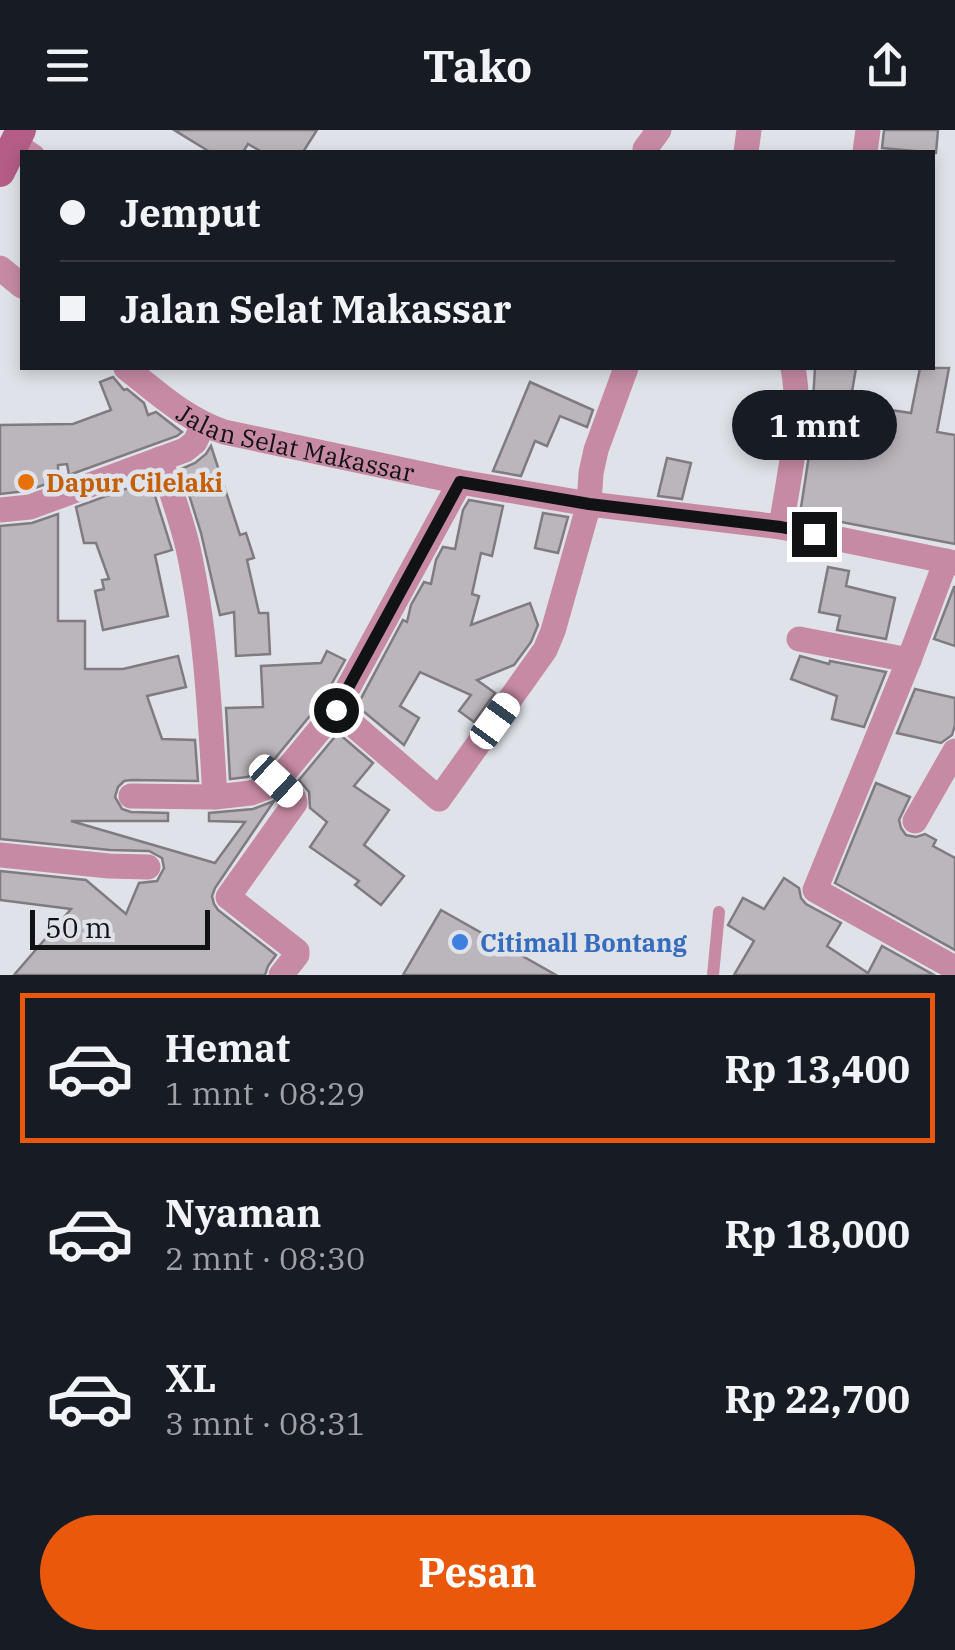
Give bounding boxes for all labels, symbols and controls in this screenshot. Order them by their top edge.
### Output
text: Tako [423,36,532,94]
icon: menu [40,38,95,93]
icon: share [860,38,915,93]
text: Jemput [120,188,260,237]
text: Jalan Selat Makassar [120,284,511,333]
callout: 1 mnt [732,389,896,459]
street label: Jalan Selat Makassar [171,396,418,488]
text: 1 mnt [769,404,860,446]
place label: Dapur Cilelaki [46,466,223,499]
marker: Dapur Cilelaki [15,471,37,493]
route end [792,512,837,557]
route start [314,688,359,733]
car [465,688,525,754]
car [244,750,308,812]
scale bar [30,905,210,950]
text: 50 m [45,909,112,946]
place label: Citimall Bontang [480,926,687,959]
marker: Citimall Bontang [449,931,471,953]
icon: car [45,1023,135,1113]
text: Hemat [165,1023,290,1072]
text: Rp 13,400 [724,1044,910,1093]
text: 1 mnt · 08:29 [165,1072,365,1114]
icon: car [45,1188,135,1278]
text: Nyaman [165,1188,322,1237]
text: Rp 18,000 [724,1209,910,1258]
text: 2 mnt · 08:30 [165,1237,365,1279]
icon: car [45,1353,135,1443]
text: XL [165,1353,216,1402]
text: Rp 22,700 [724,1374,910,1423]
text: 3 mnt · 08:31 [165,1402,365,1444]
button: Pesan [40,1515,915,1630]

